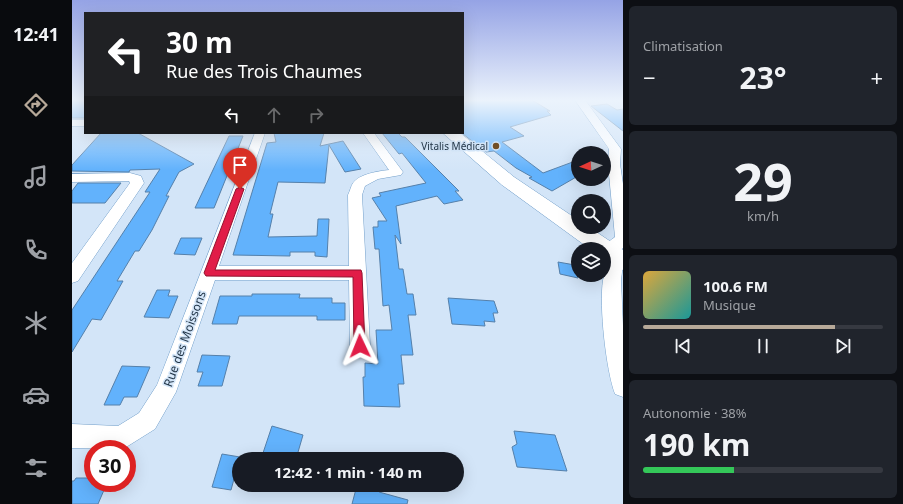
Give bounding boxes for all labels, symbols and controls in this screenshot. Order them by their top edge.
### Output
text: 12:41 [13,22,59,46]
text: 30 m [166,23,233,61]
icon: left [100,28,152,80]
text: Climatisation [643,37,723,55]
text: 23° [739,57,787,98]
text: Rue des Trois Chaumes [166,59,362,83]
text: − [643,62,656,92]
text: + [870,62,883,92]
icon: directions [22,91,50,119]
icon: left [221,104,243,126]
icon: ahead [263,104,285,126]
icon: right [305,104,327,126]
place label: Vitalis Médical [421,139,488,153]
marker: Vitalis Médical [491,141,501,151]
text: 29 [733,145,793,216]
north arrow [571,146,611,186]
map controls [571,146,611,282]
pin [223,148,257,189]
icon: arrive [229,154,251,176]
icon: music [22,163,50,191]
button: search [571,194,611,234]
text: km/h [747,207,779,225]
icon: phone [22,236,50,264]
button: layers [571,242,611,282]
text: 100.6 FM [703,276,768,296]
street label: Rue des Moissons [159,288,210,389]
text: Musique [703,296,756,314]
icon: climate [22,309,50,337]
position arrow [339,325,381,367]
icon: previous [672,335,694,357]
icon: pause [752,335,774,357]
icon: next [832,335,854,357]
icon: car [22,381,50,409]
text: Autonomie · 38% [643,404,747,422]
text: 190 km [643,424,750,465]
speed limit sign: 30 [84,440,136,492]
icon: filters [22,454,50,482]
text: 12:42 · 1 min · 140 m [274,462,422,482]

